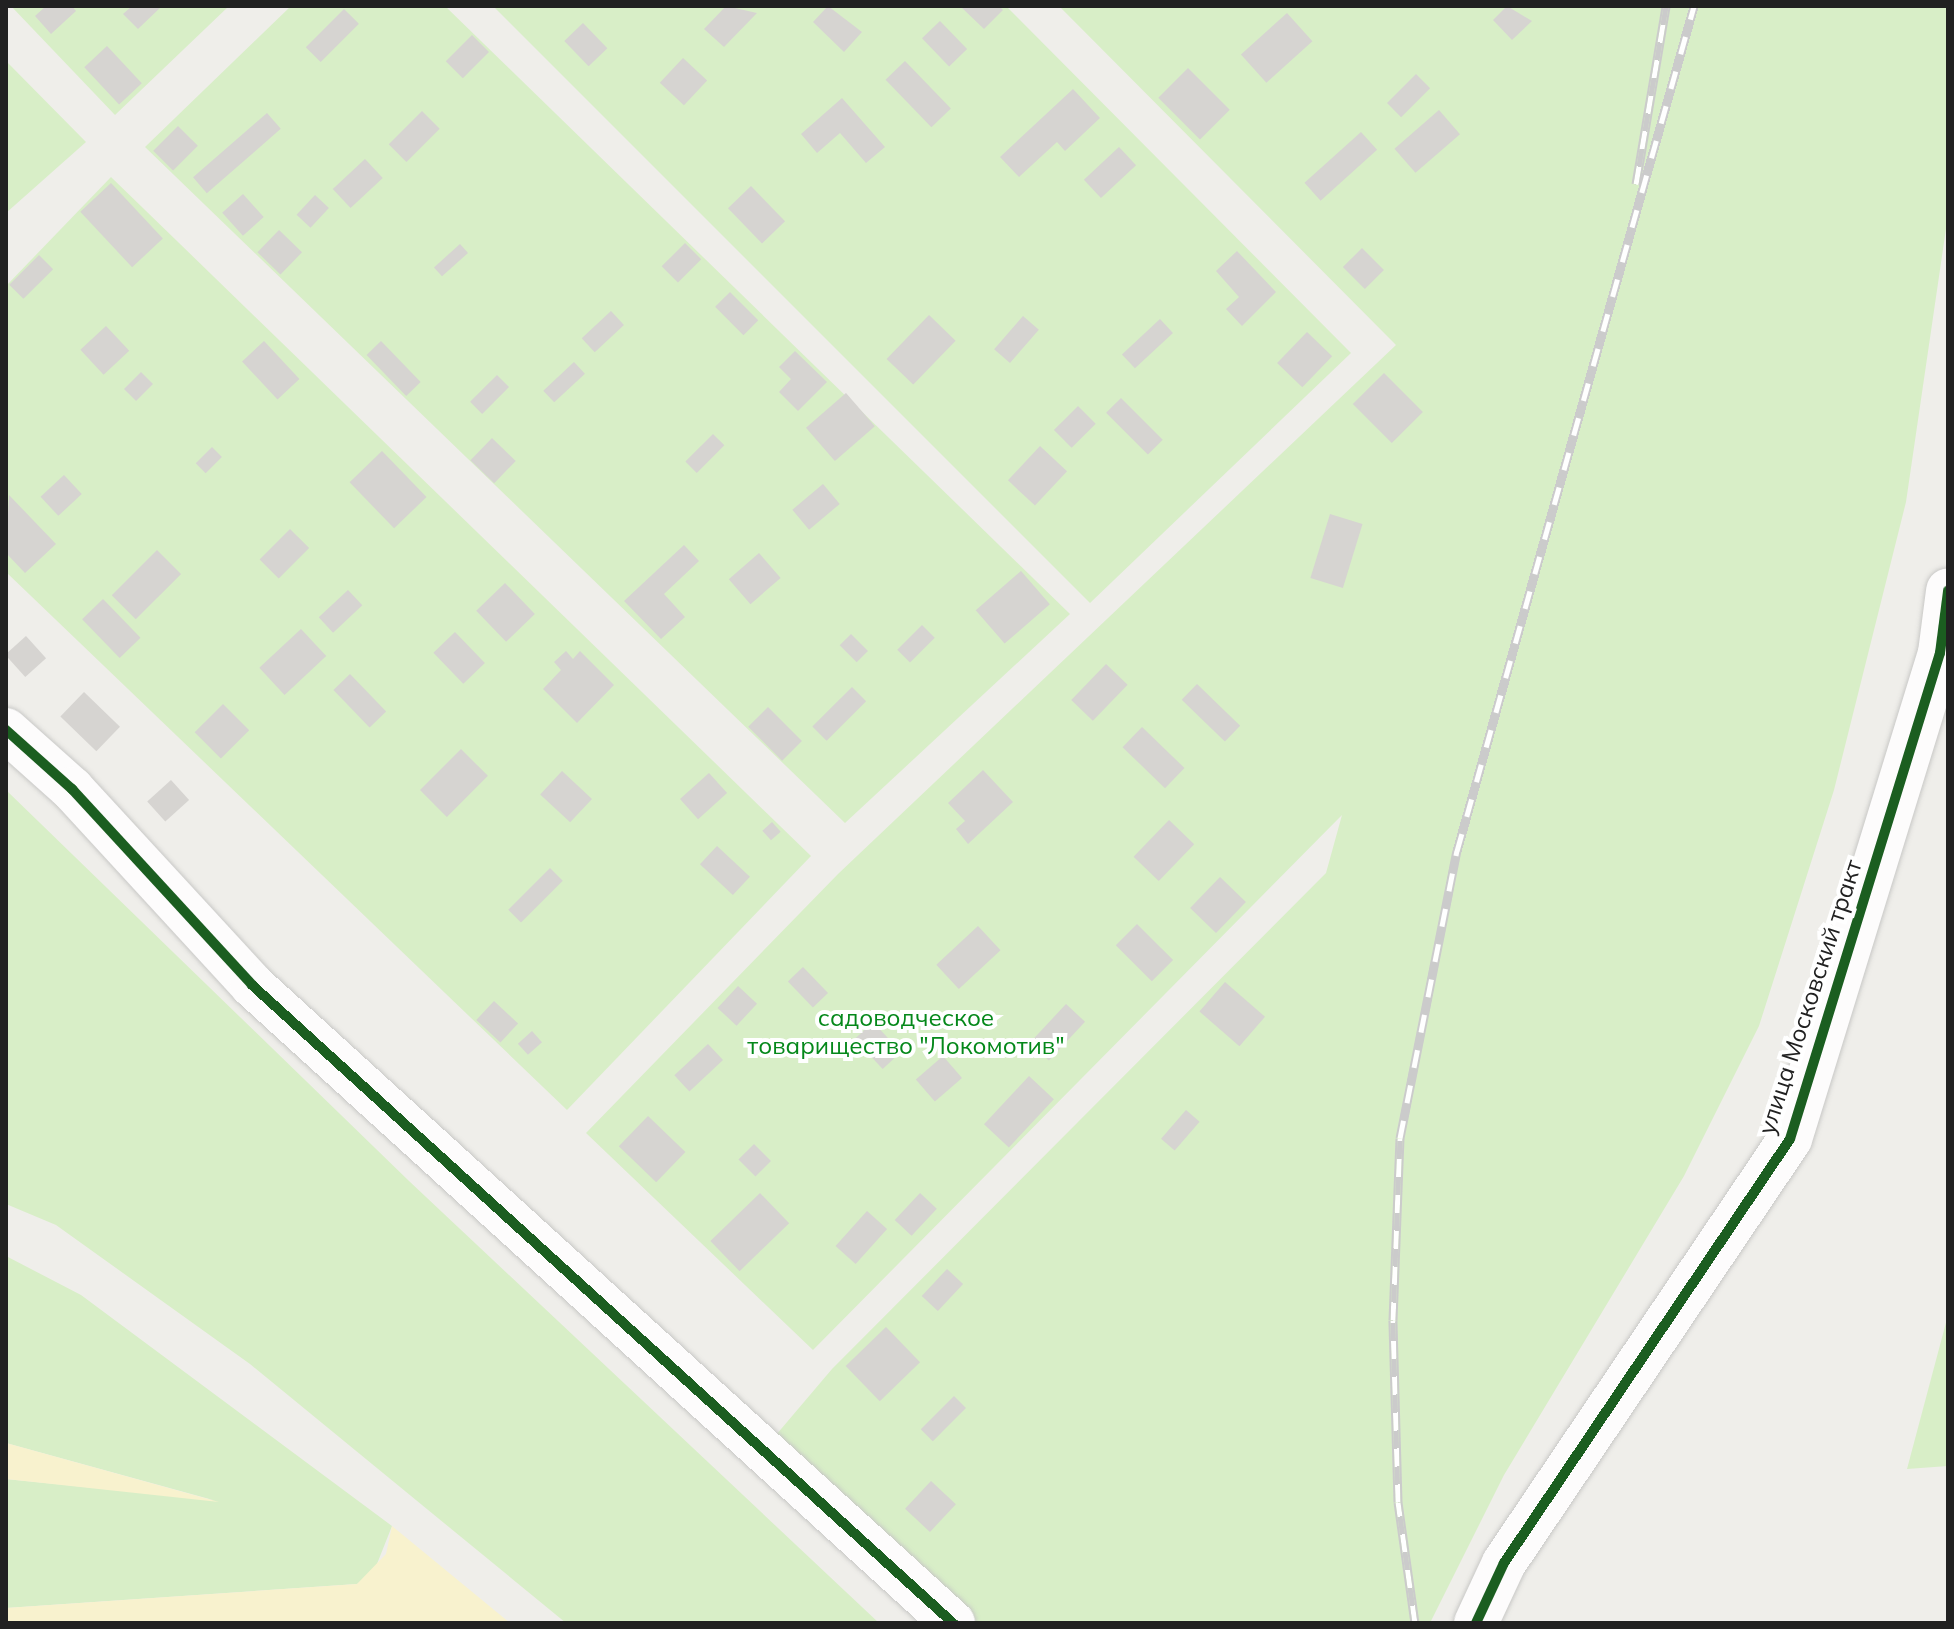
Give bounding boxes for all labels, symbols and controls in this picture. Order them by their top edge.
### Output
street label: улица Московский тракт [1752,856,1868,1138]
park label: садоводческое товарищество "Локомотив" [747,1004,1065,1060]

